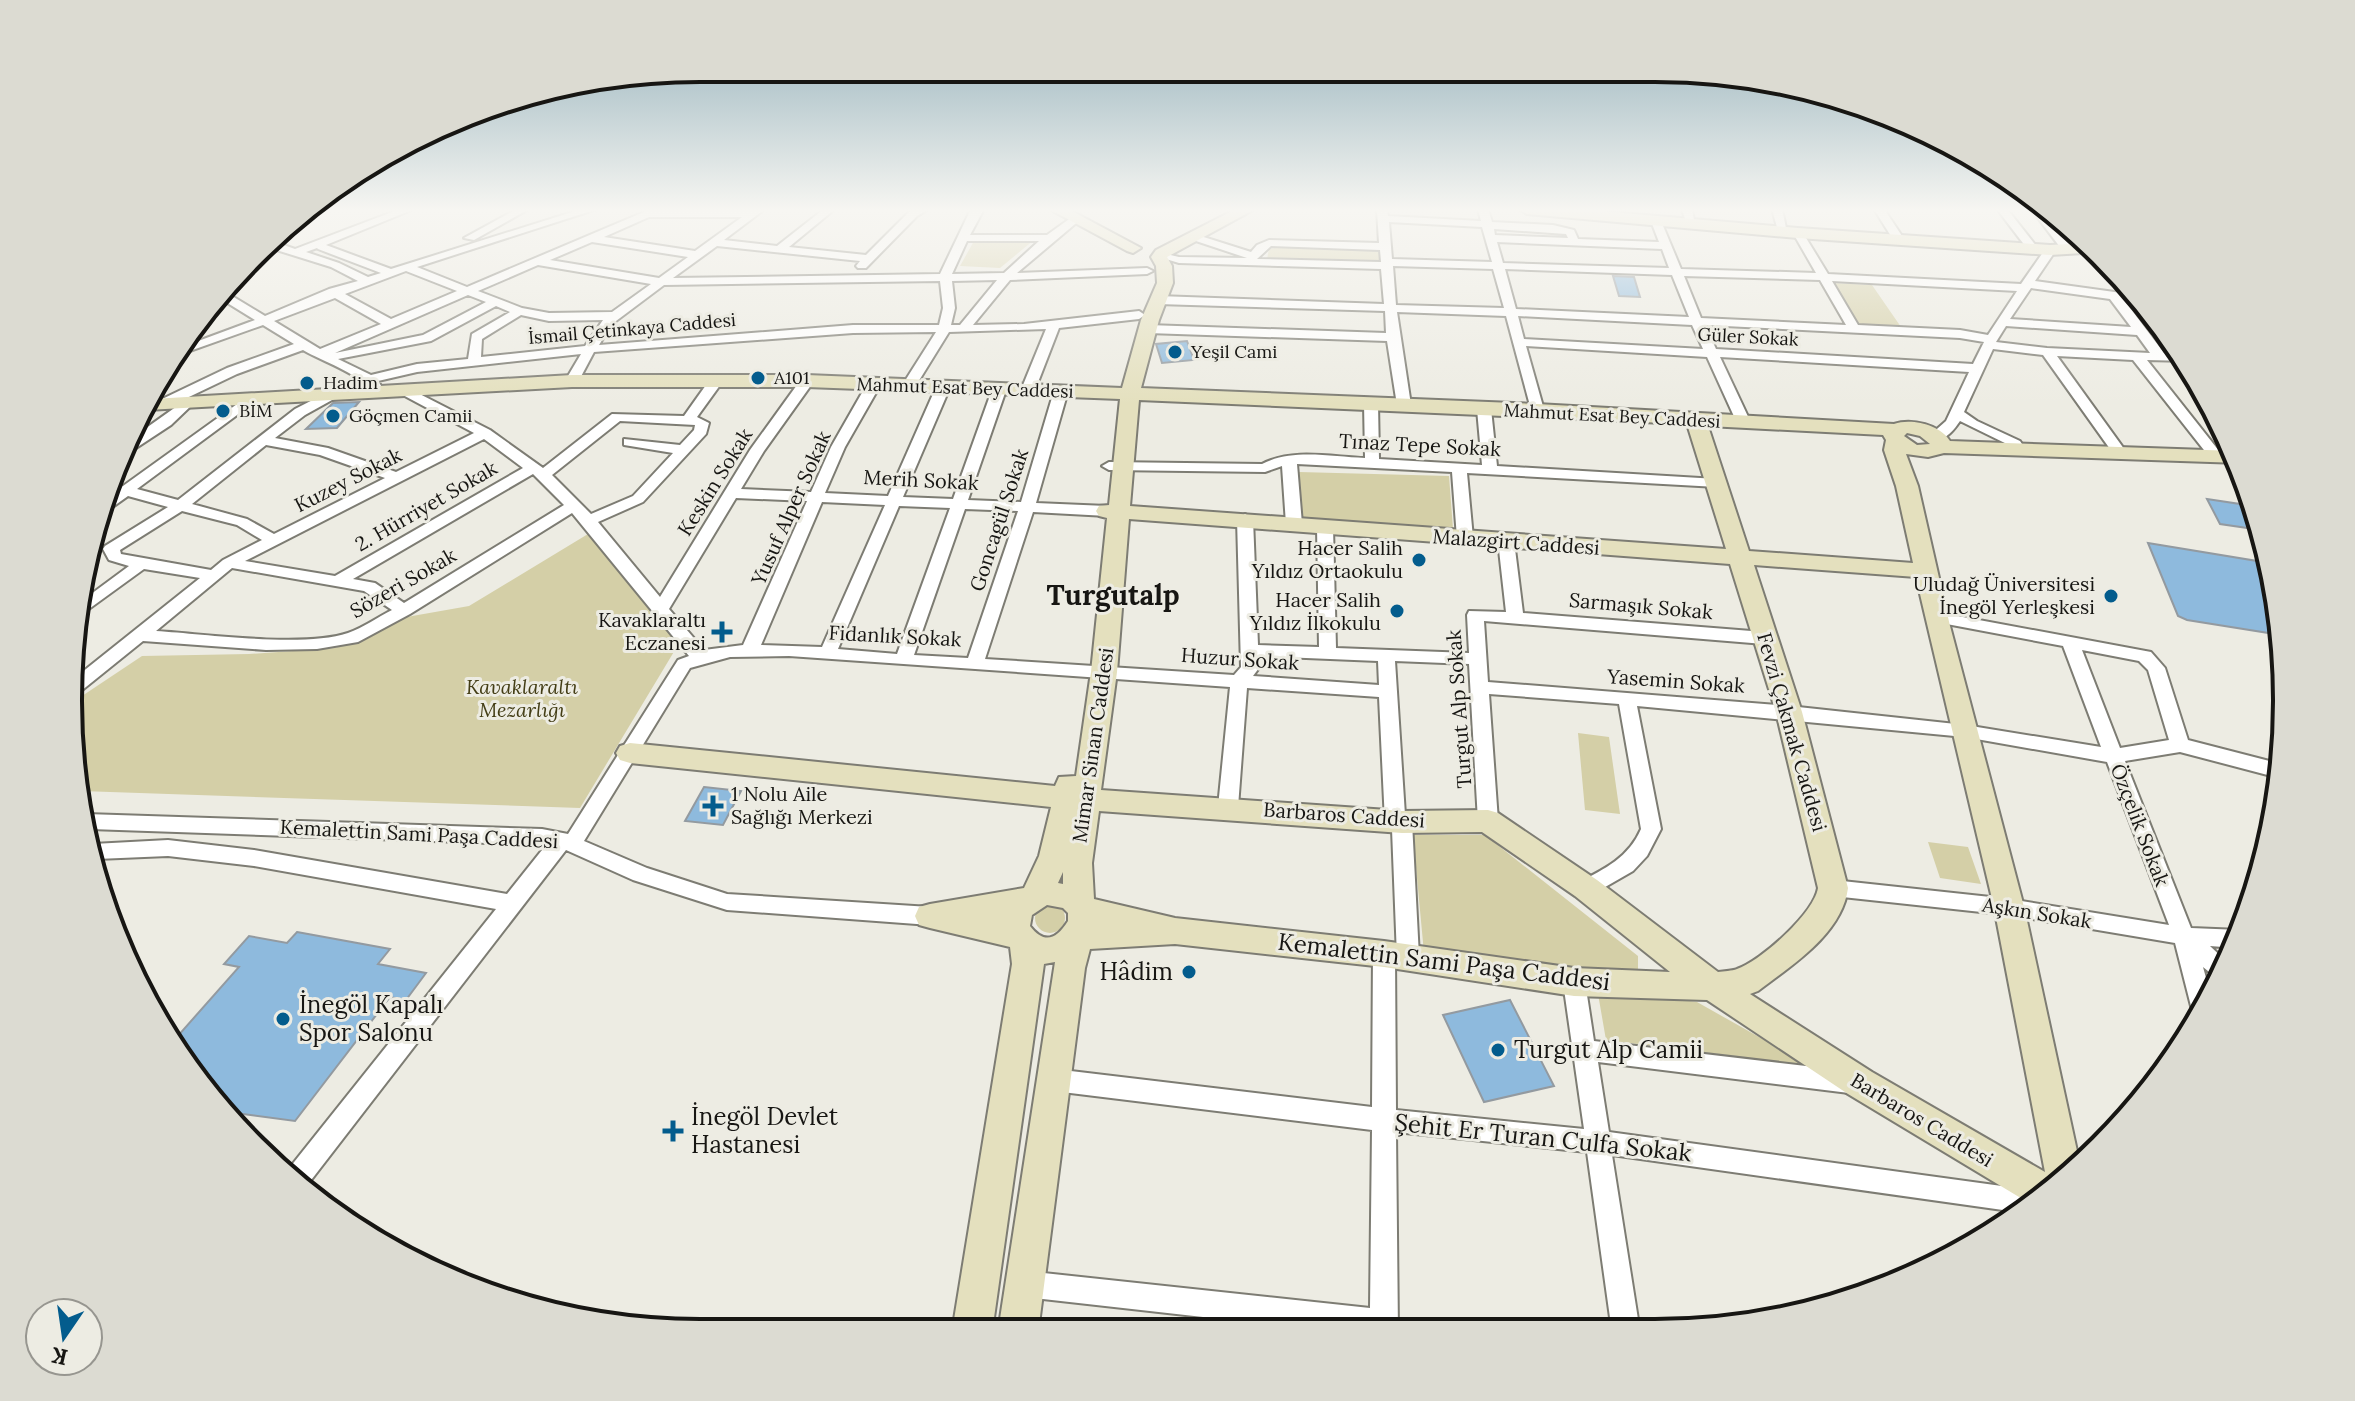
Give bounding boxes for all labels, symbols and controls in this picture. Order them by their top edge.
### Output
street label: İsmail Çetinkaya Caddesi [527,308,737,349]
street label: Güler Sokak [1697,322,1799,351]
place label: Yeşil Cami [1190,340,1277,363]
marker: Yeşil Cami [1166,343,1184,361]
place label: A101 [773,366,810,389]
marker: A101 [749,369,767,387]
place label: Hadim [323,371,378,394]
street label: Mahmut Esat Bey Caddesi [856,372,1074,403]
marker: Hadim [298,374,316,392]
street label: Mahmut Esat Bey Caddesi [1503,398,1721,433]
place label: BİM [239,399,273,422]
marker: BİM [214,402,232,420]
place label: Göçmen Camii [349,404,472,427]
marker: Göçmen Camii [324,407,342,425]
street label: Keskin Sokak [672,423,758,540]
street label: Yusuf Alper Sokak [745,426,836,590]
street label: Tınaz Tepe Sokak [1339,428,1502,461]
street label: Kuzey Sokak [290,442,406,517]
street label: Goncagül Sokak [964,445,1033,594]
street label: 2. Hürriyet Sokak [350,455,501,556]
street label: Merih Sokak [863,464,980,495]
street label: Malazgirt Caddesi [1432,523,1600,560]
place label: Hacer Salih Yıldız Ortaokulu [1251,535,1403,583]
street label: Sözeri Sokak [345,542,460,623]
marker: Hacer Salih Yıldız Ortaokulu [1410,551,1428,569]
place label: Uludağ Üniversitesi İnegöl Yerleşkesi [1913,571,2095,619]
district label: Turgutalp [1046,577,1180,613]
place label: Hacer Salih Yıldız İlkokulu [1249,587,1381,635]
street label: Sarmaşık Sokak [1568,587,1714,624]
marker: Uludağ Üniversitesi İnegöl Yerleşkesi [2102,587,2120,605]
marker: Hacer Salih Yıldız İlkokulu [1388,602,1406,620]
place label: Kavaklaraltı Eczanesi [598,607,706,655]
street label: Fidanlık Sokak [828,620,962,651]
marker: Kavaklaraltı Eczanesi [713,623,731,641]
street label: Turgut Alp Sokak [1440,629,1477,789]
street label: Fevzi Çakmak Caddesi [1752,630,1833,834]
street label: Huzur Sokak [1180,642,1300,675]
street label: Mimar Sinan Caddesi [1066,646,1119,844]
street label: Yasemin Sokak [1605,663,1746,698]
park label: Kavaklaraltı Mezarlığı [466,674,578,722]
street label: Özçelik Sokak [2106,760,2175,890]
place label: 1 Nolu Aile Sağlığı Merkezi [731,781,873,829]
marker: 1 Nolu Aile Sağlığı Merkezi [702,795,724,817]
street label: Barbaros Caddesi [1262,796,1426,833]
street label: Kemalettin Sami Paşa Caddesi [279,814,559,853]
street label: Aşkın Sokak [1980,891,2094,934]
street label: Kemalettin Sami Paşa Caddesi [1276,926,1612,997]
place label: Hâdim [1100,956,1173,987]
marker: Hâdim [1180,963,1198,981]
place label: İnegöl Kapalı Spor Salonu [299,989,443,1048]
marker: İnegöl Kapalı Spor Salonu [274,1010,292,1028]
place label: Turgut Alp Camii [1514,1034,1703,1065]
marker: Turgut Alp Camii [1489,1041,1507,1059]
street label: Barbaros Caddesi [1846,1067,1998,1172]
place label: İnegöl Devlet Hastanesi [691,1101,839,1160]
street label: Şehit Er Turan Culfa Sokak [1393,1106,1693,1169]
marker: İnegöl Devlet Hastanesi [662,1120,684,1142]
north arrow [24,1297,104,1377]
text: K [48,1341,70,1372]

